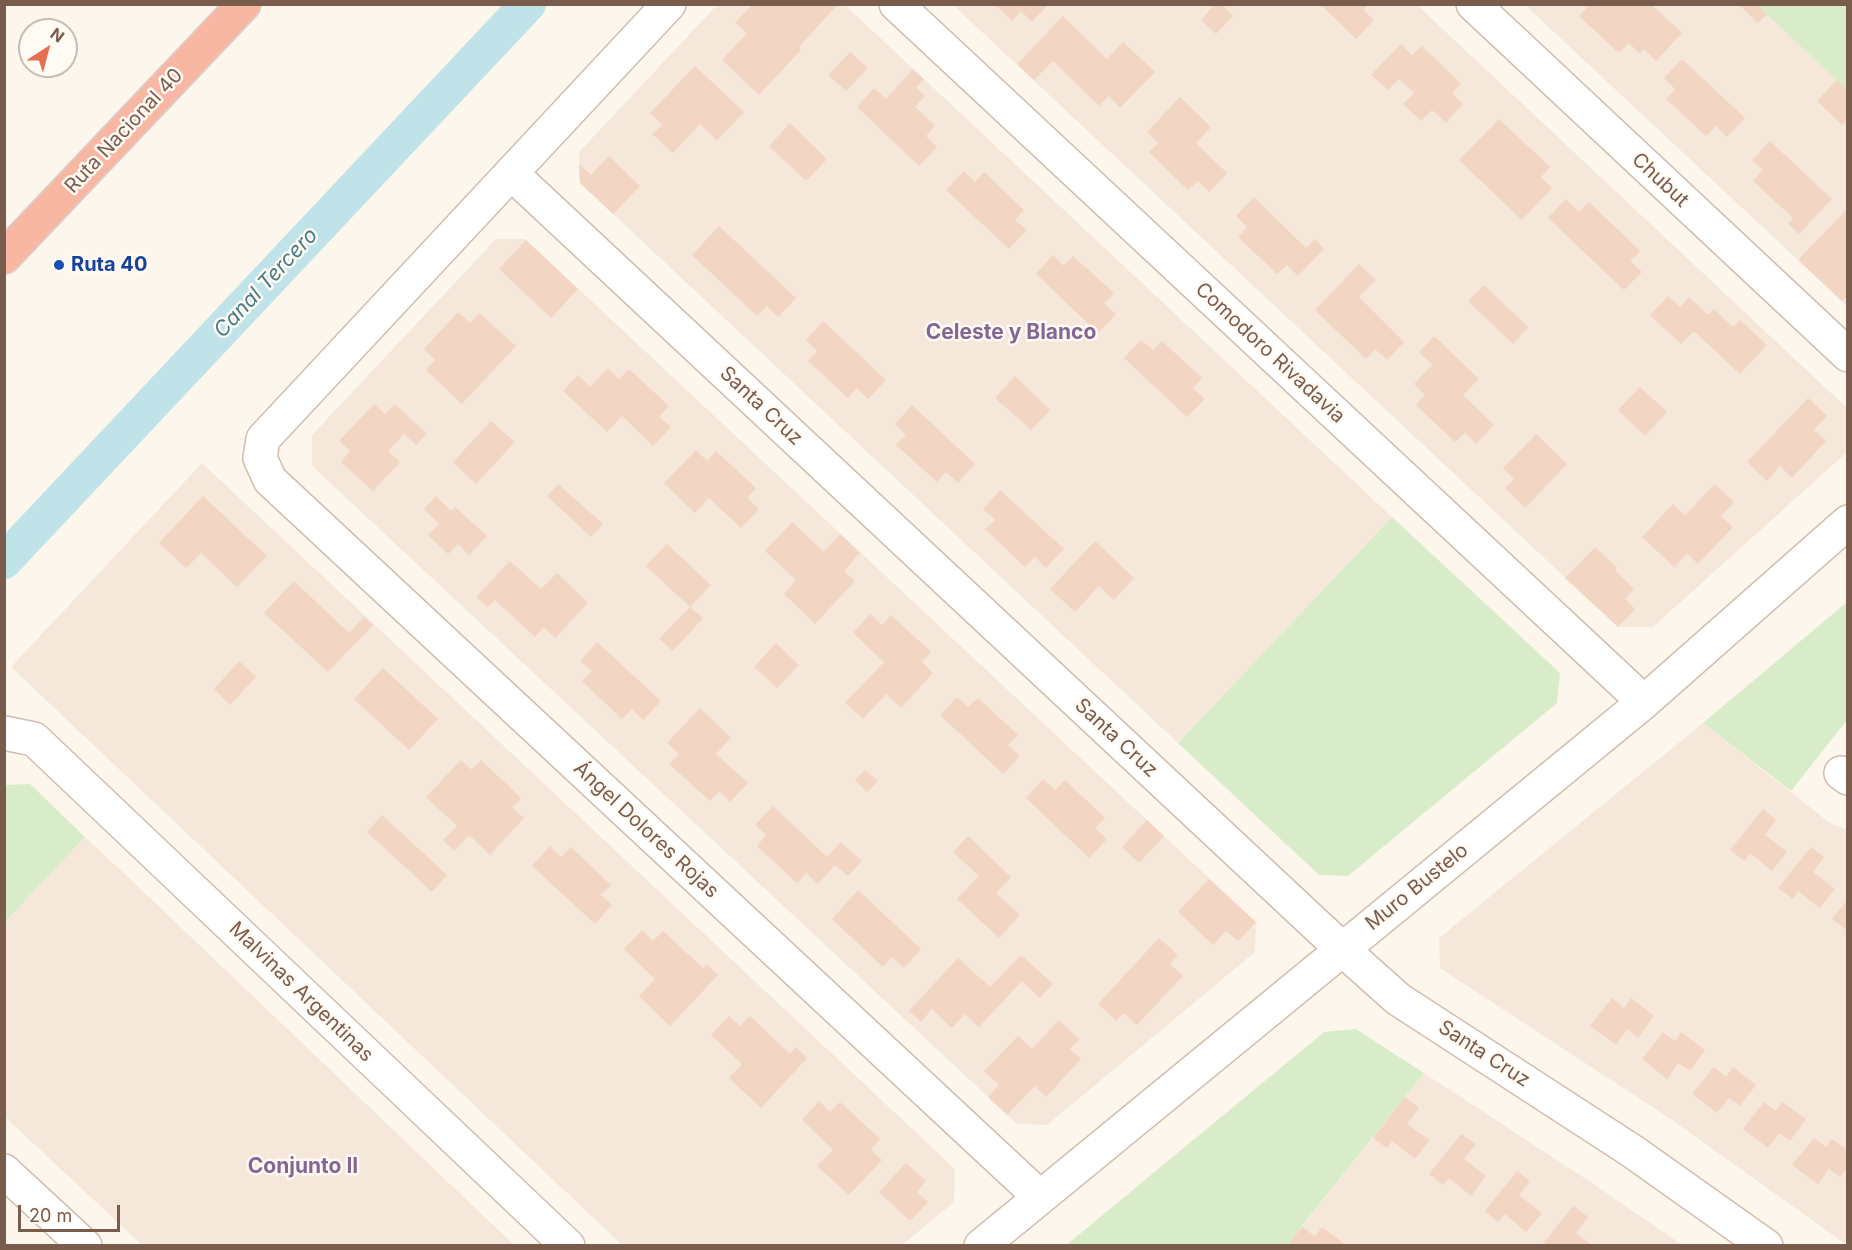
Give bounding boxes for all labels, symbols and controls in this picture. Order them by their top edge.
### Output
north arrow [18,18,78,78]
text: N [47,23,68,47]
street label: Ruta Nacional 40 [60,64,188,198]
street label: Chubut [1627,148,1693,212]
water label: Canal Tercero [209,223,323,343]
place label: Ruta 40 [71,253,147,277]
marker: Ruta 40 [52,258,66,272]
street label: Comodoro Rivadavia [1190,277,1350,429]
district label: Celeste y Blanco [926,320,1096,346]
street label: Santa Cruz [715,362,807,450]
street label: Santa Cruz [1070,694,1162,782]
street label: Ángel Dolores Rojas [569,757,723,903]
street label: Muro Bustelo [1361,838,1473,936]
street label: Malvinas Argentinas [224,917,378,1067]
street label: Santa Cruz [1434,1016,1534,1092]
district label: Conjunto II [248,1154,358,1180]
scale bar [21,1193,123,1231]
text: 20 m [29,1205,72,1226]

